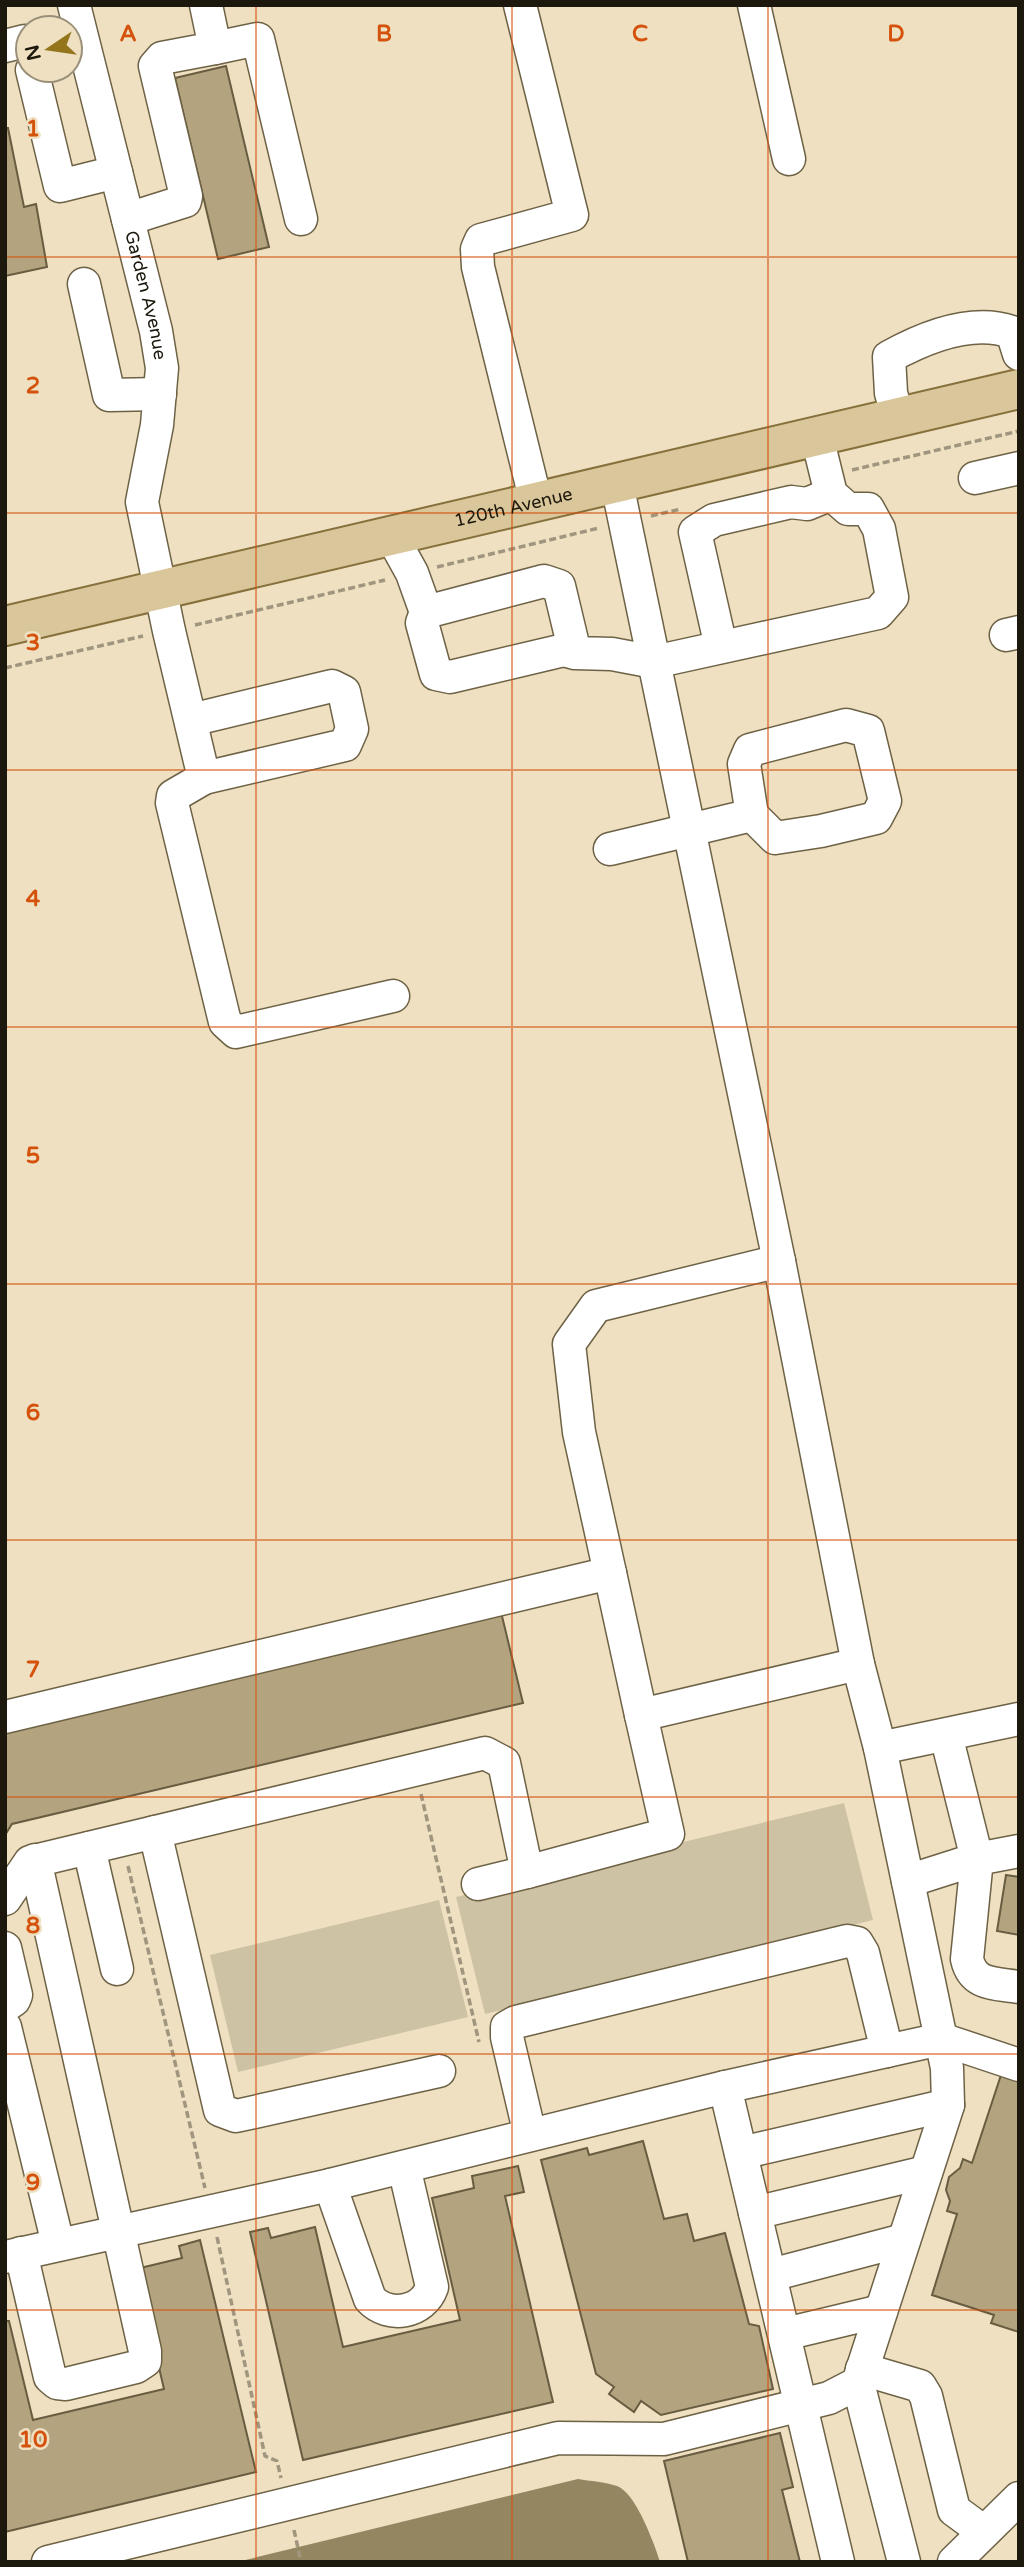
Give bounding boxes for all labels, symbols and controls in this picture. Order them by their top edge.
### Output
north arrow [14,14,84,84]
text: A [119,20,137,48]
text: B [376,20,392,48]
text: C [632,20,648,48]
text: D [887,20,905,48]
text: N [21,43,46,63]
text: 1 [26,115,40,143]
street label: Garden Avenue [120,228,171,361]
text: 2 [26,372,40,400]
street label: 120th Avenue [452,483,575,532]
text: 3 [26,629,40,657]
text: 4 [26,885,41,913]
text: 5 [26,1142,40,1170]
text: 6 [26,1399,40,1427]
text: 7 [26,1656,40,1684]
text: 8 [26,1912,40,1940]
text: 9 [26,2169,40,2197]
text: 10 [19,2426,47,2454]

